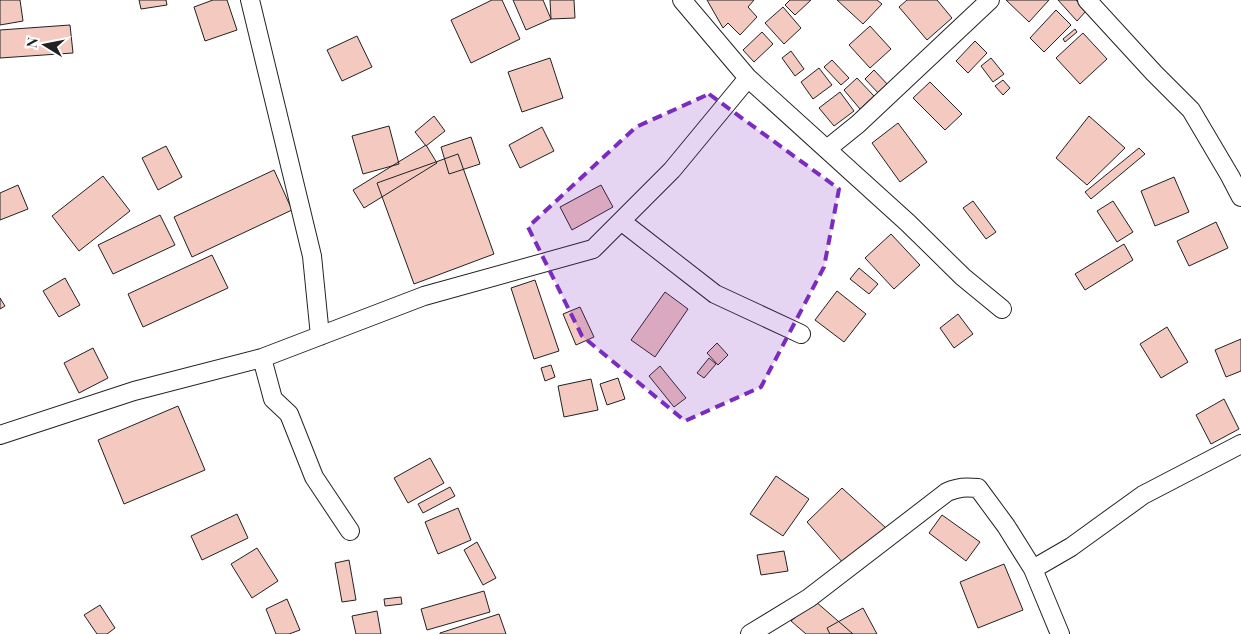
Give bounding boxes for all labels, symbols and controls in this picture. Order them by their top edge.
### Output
north arrow [20,20,70,70]
text: N [21,36,42,49]

